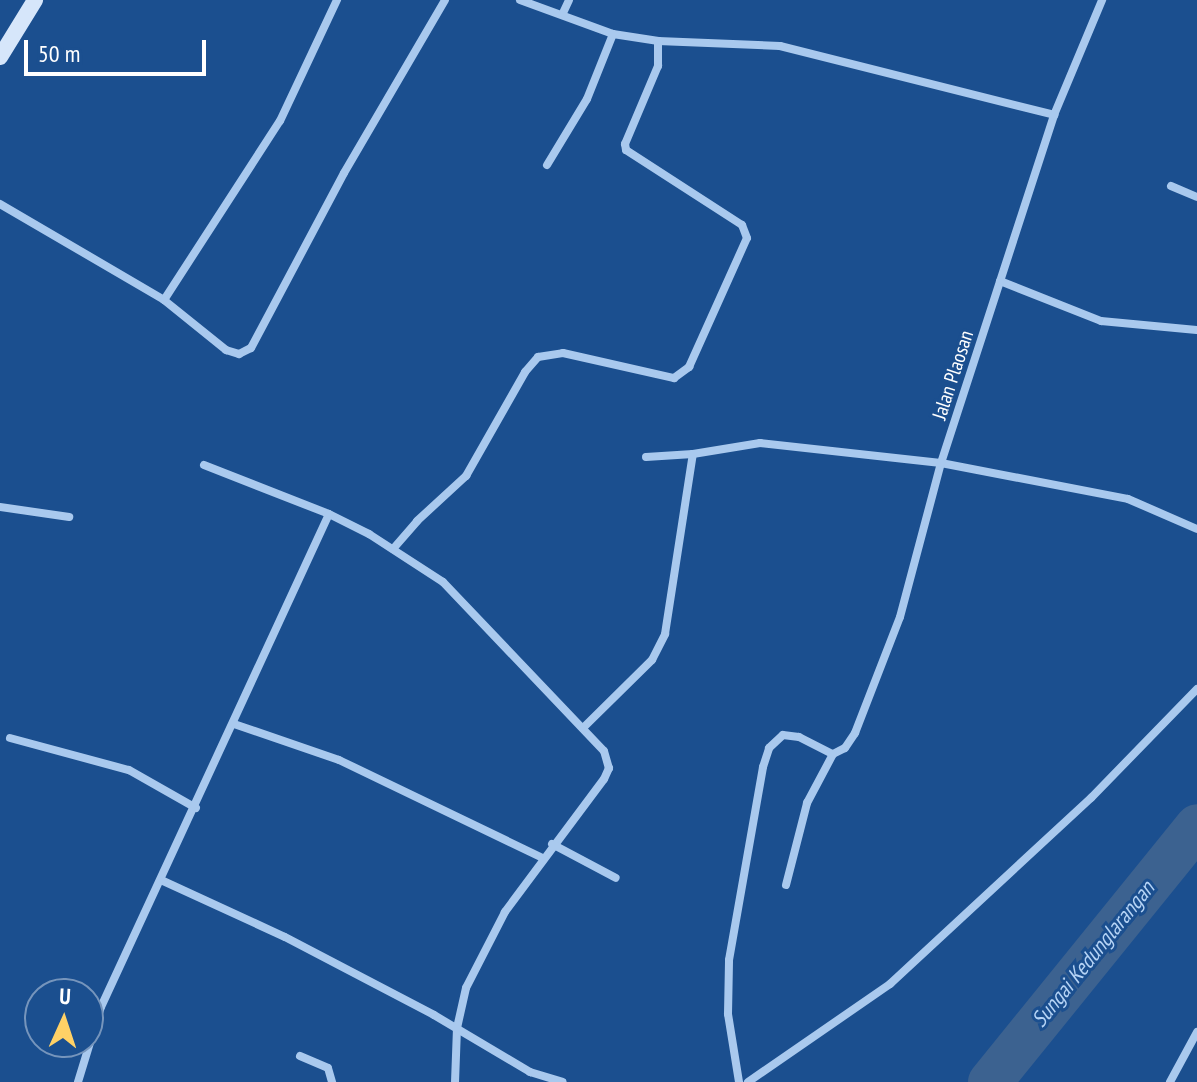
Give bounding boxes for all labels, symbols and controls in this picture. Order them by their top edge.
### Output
scale bar [28,24,210,74]
text: 50 m [38,38,80,69]
street label: Jalan Plaosan [927,327,979,423]
water label: Sungai Kedunglarangan [1026,876,1160,1032]
north arrow [24,978,104,1058]
text: U [59,982,72,1010]

